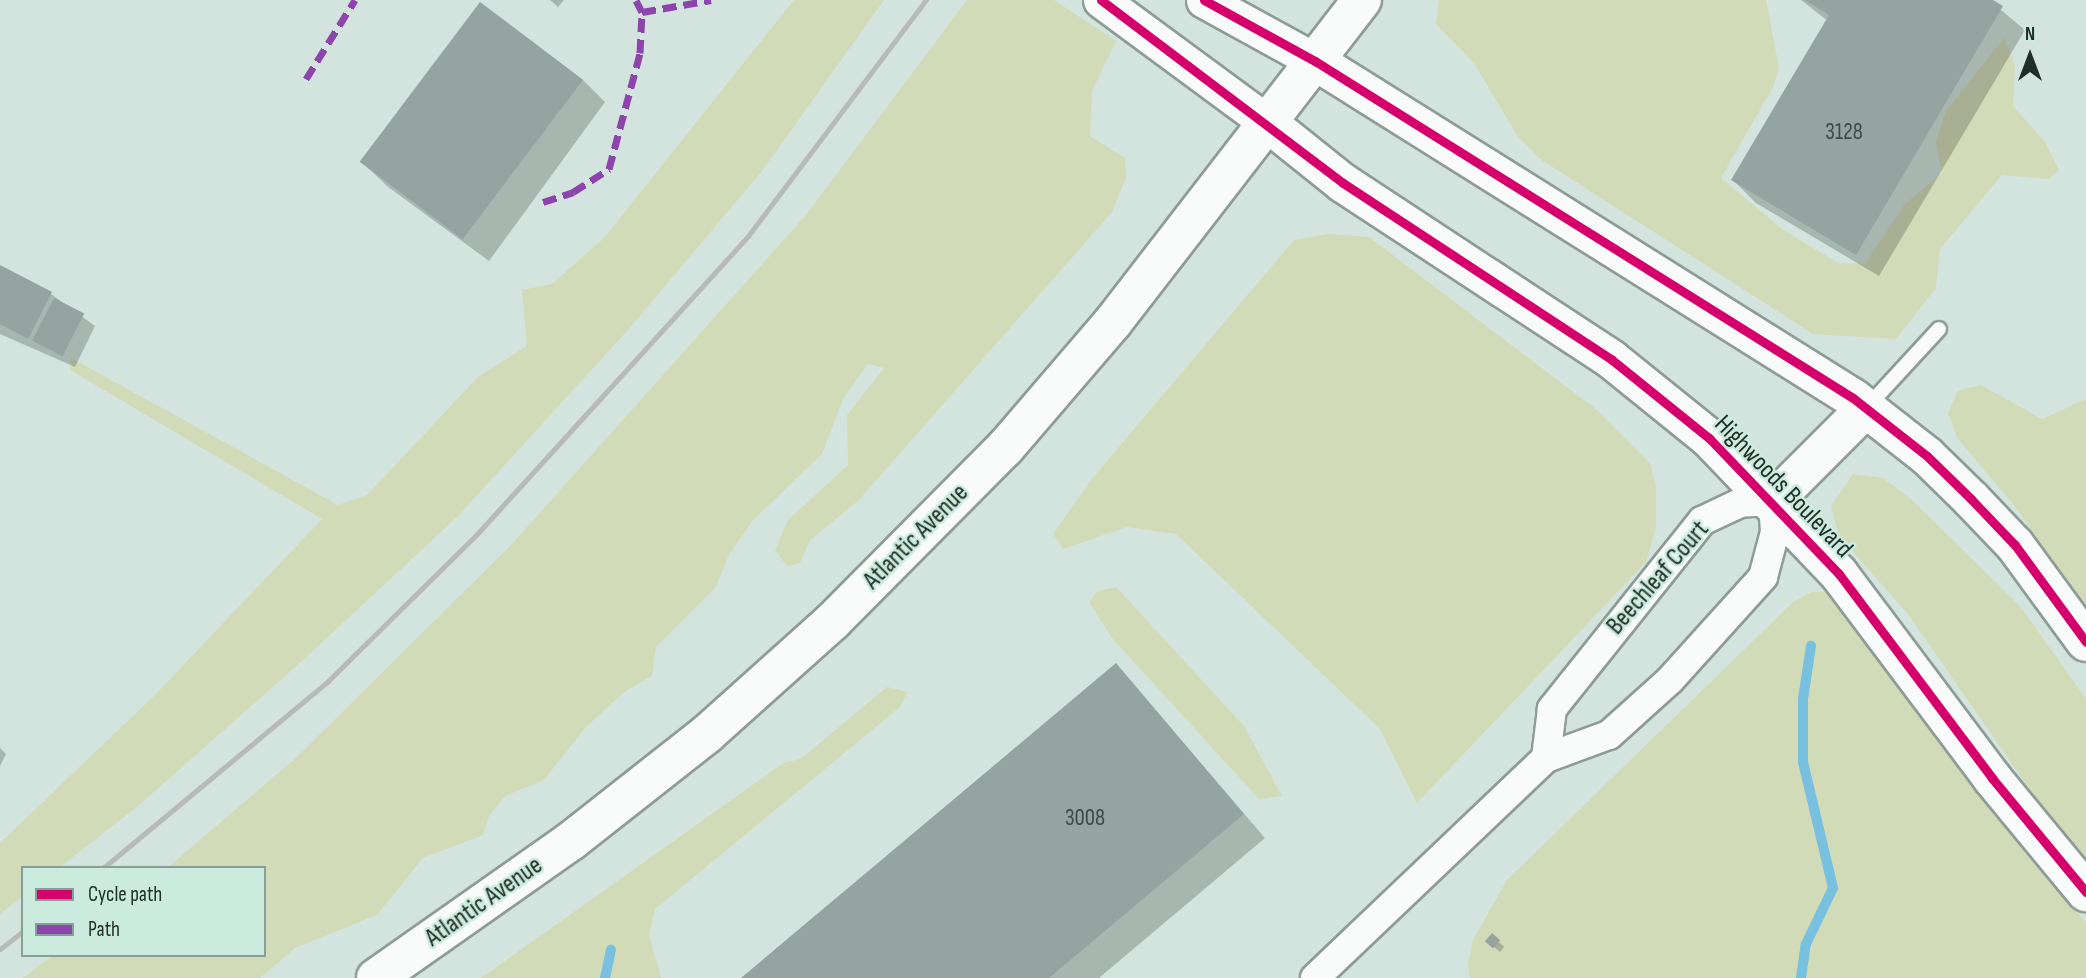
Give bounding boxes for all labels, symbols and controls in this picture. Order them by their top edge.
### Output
north arrow [1995,21,2065,91]
text: N [2025,23,2035,46]
house number: 3128 [1825,118,1863,146]
street label: Highwoods Boulevard [1707,409,1859,565]
street label: Atlantic Avenue [857,478,975,596]
street label: Beechleaf Court [1600,515,1716,641]
house number: 3008 [1065,804,1105,832]
street label: Atlantic Avenue [419,850,549,954]
legend [21,866,266,957]
text: Cycle path [88,882,162,907]
text: Path [88,917,120,942]

